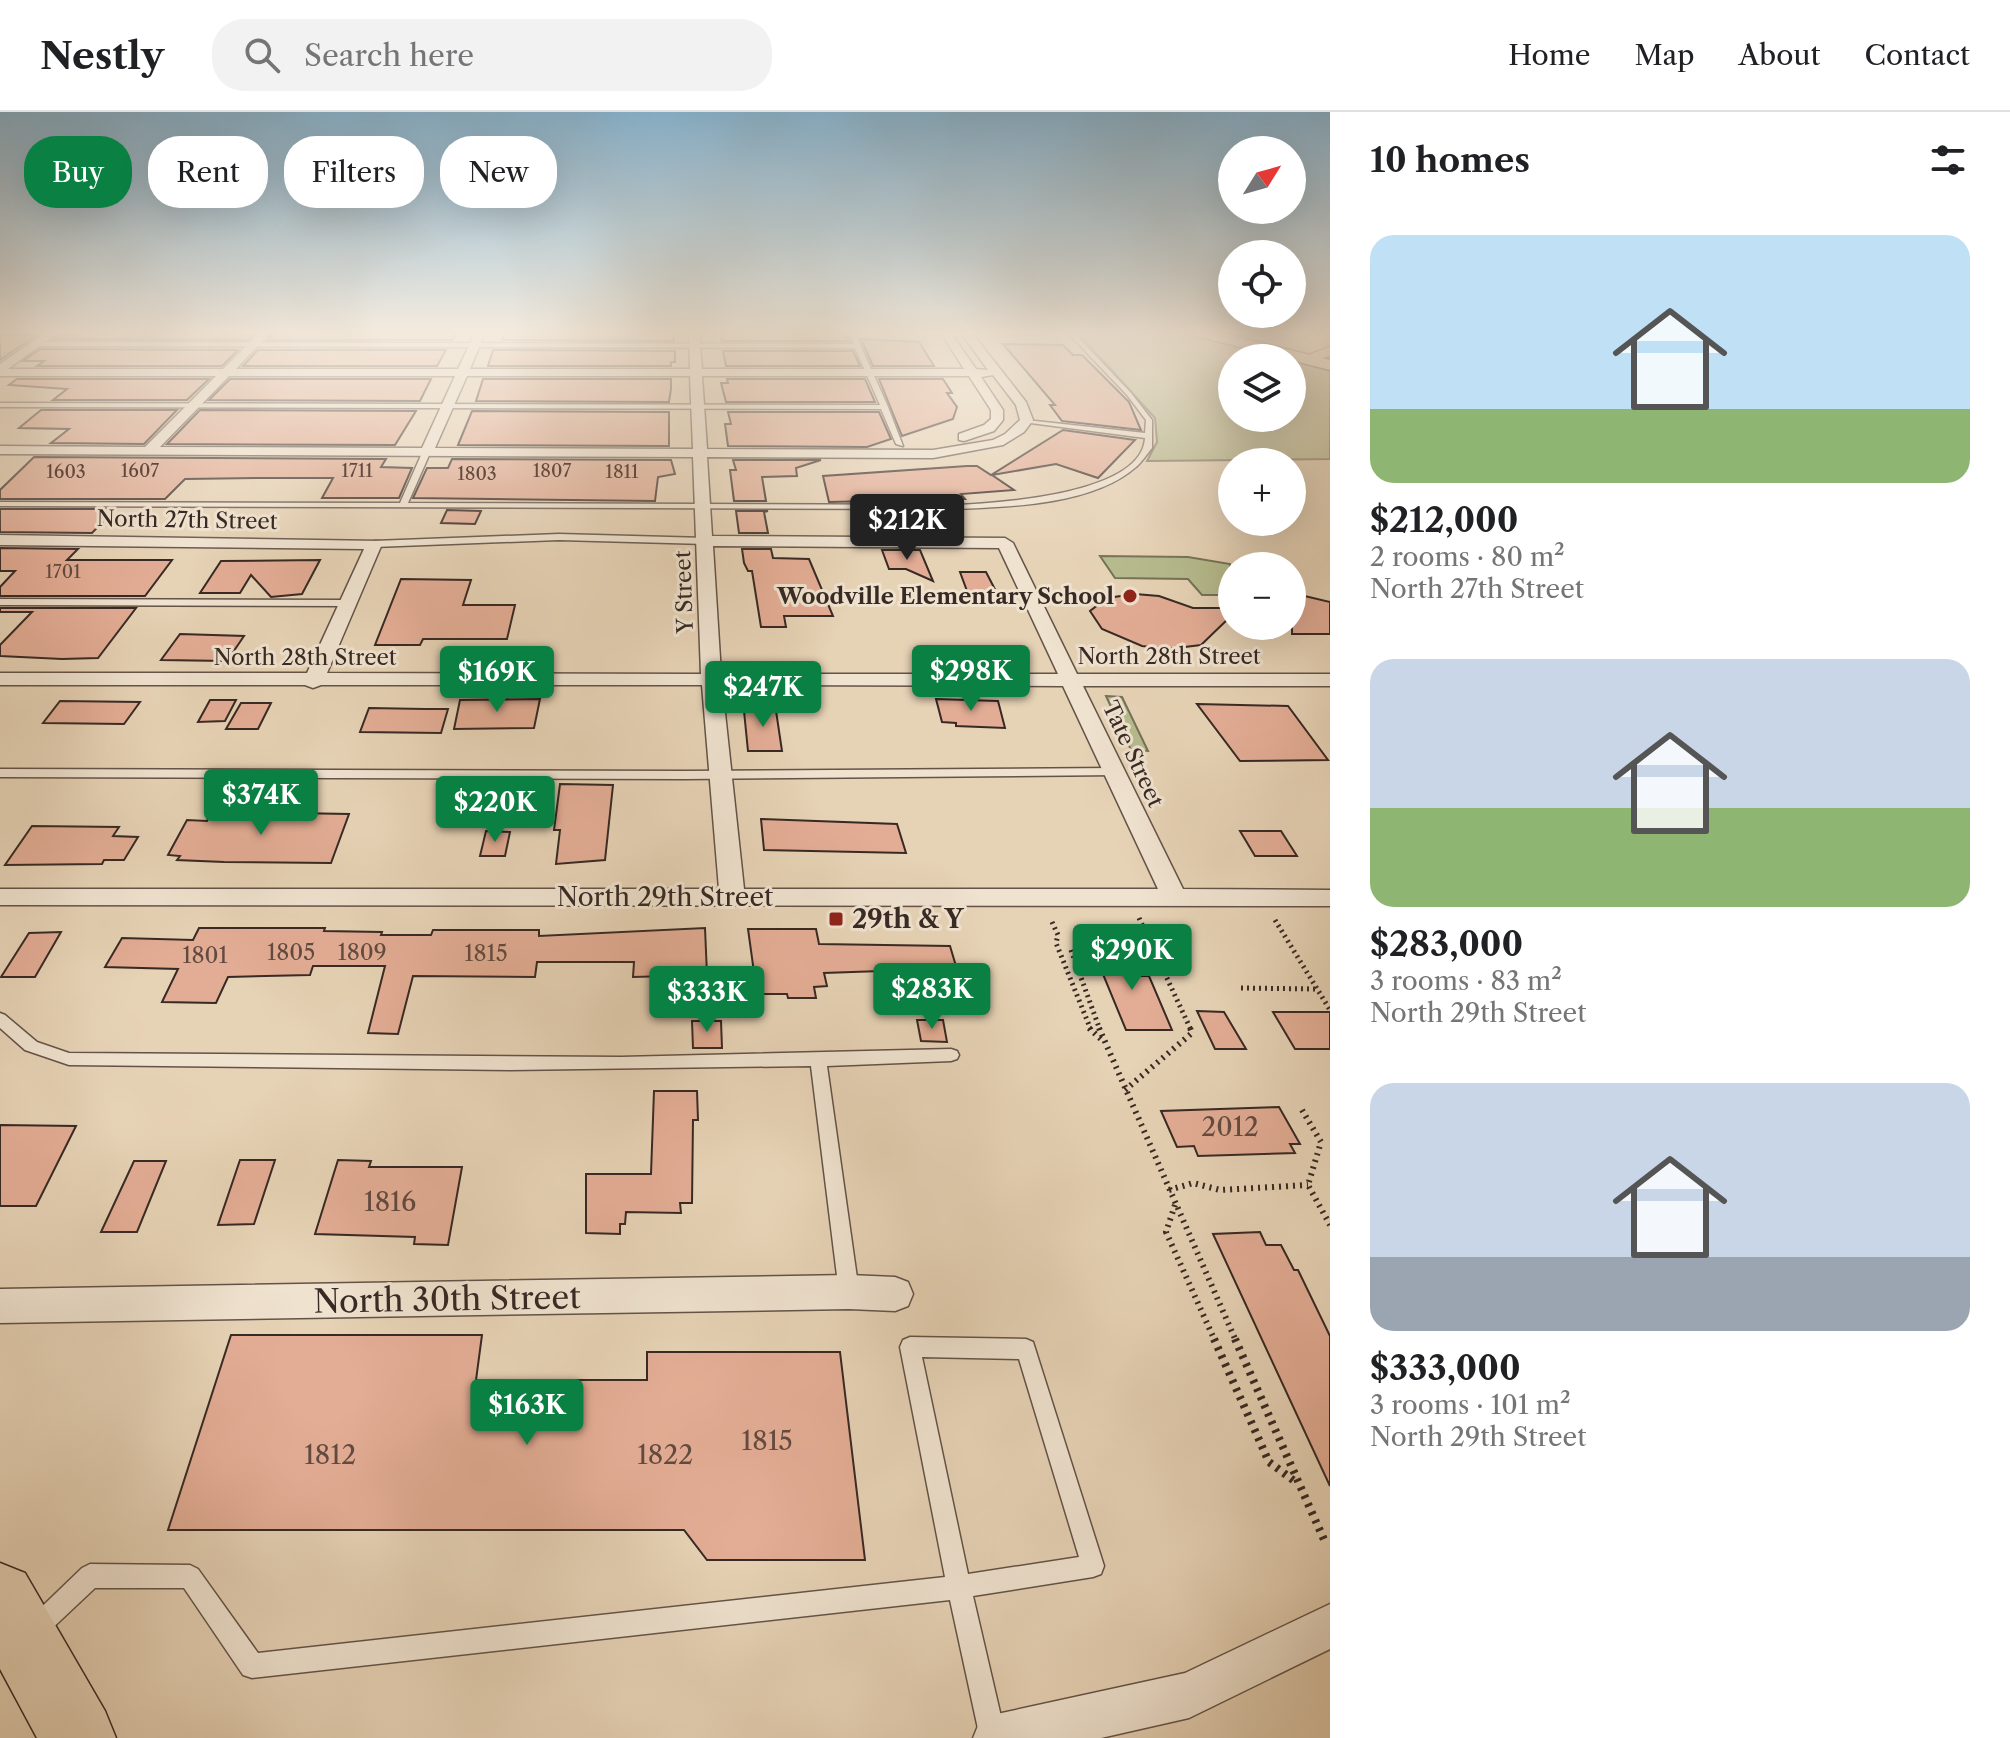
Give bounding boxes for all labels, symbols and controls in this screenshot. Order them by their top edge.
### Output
search box [212,19,772,91]
text: Nestly [40,32,164,79]
icon: search [240,33,284,77]
text: Search here [304,37,474,74]
text: Home [1508,38,1590,72]
text: Map [1634,38,1694,72]
text: About [1738,38,1820,72]
text: Contact [1864,38,1970,72]
chip: Buy [24,136,132,208]
chip: Rent [148,136,268,208]
chip: Filters [284,136,424,208]
chip: New [440,136,557,208]
north arrow [1218,136,1306,224]
map controls [1218,136,1306,640]
icon: filters [1926,138,1970,182]
text: 10 homes [1370,139,1530,181]
button: locate [1218,240,1306,328]
icon: home [1598,287,1742,431]
button: layers [1218,344,1306,432]
button: + [1218,448,1306,536]
house number: 1607 [121,460,159,482]
house number: 1711 [341,460,373,482]
house number: 1807 [533,460,571,482]
house number: 1603 [46,461,86,483]
house number: 1811 [605,461,639,483]
house number: 1803 [457,463,497,485]
pin: $212K [851,494,963,562]
text: $212,000 [1370,499,1518,541]
text: $212K [868,504,946,536]
street label: North 27th Street [96,505,278,535]
text: 2 rooms · 80 m² [1370,541,1565,573]
street label: Y Street [669,550,699,635]
button: − [1218,552,1306,640]
house number: 1701 [45,561,81,583]
text: North 27th Street [1370,573,1584,605]
place label: Woodville Elementary School [776,583,1114,610]
marker: Woodville Elementary School [1121,587,1139,605]
street label: North 28th Street [1077,643,1261,670]
street label: North 28th Street [213,644,397,671]
pin: $298K [915,645,1027,713]
pin: $169K [441,646,553,714]
text: $298K [930,655,1012,687]
text: $169K [458,656,536,688]
pin: $247K [707,661,819,729]
text: $247K [723,671,803,703]
street label: Tate Street [1097,697,1169,812]
icon: home [1598,711,1742,855]
pin: $374K [205,769,317,837]
pin: $220K [439,776,551,844]
text: $374K [222,779,300,811]
text: $220K [454,786,536,818]
street label: North 29th Street [557,881,774,913]
place label: 29th & Y [852,903,964,935]
marker: 29th & Y [827,910,845,928]
text: $283,000 [1370,923,1523,965]
pin: $290K [1076,924,1188,992]
text: $290K [1091,934,1173,966]
house number: 1805 [267,939,315,966]
house number: 1809 [337,939,387,966]
house number: 1815 [464,940,508,967]
house number: 1801 [182,942,228,969]
pin: $283K [876,963,988,1031]
text: 3 rooms · 83 m² [1370,965,1562,997]
pin: $333K [651,966,763,1034]
text: $283K [891,973,973,1005]
text: $333K [667,976,747,1008]
text: North 29th Street [1370,997,1586,1029]
house number: 2012 [1201,1111,1259,1143]
icon: home [1598,1135,1742,1279]
house number: 1816 [364,1186,416,1218]
street label: North 30th Street [313,1277,582,1321]
text: $333,000 [1370,1347,1521,1389]
pin: $163K [471,1379,583,1447]
text: $163K [488,1389,566,1421]
text: 3 rooms · 101 m² [1370,1389,1571,1421]
text: North 29th Street [1370,1421,1586,1453]
house number: 1815 [741,1425,793,1457]
house number: 1812 [304,1439,356,1471]
house number: 1822 [637,1439,693,1471]

